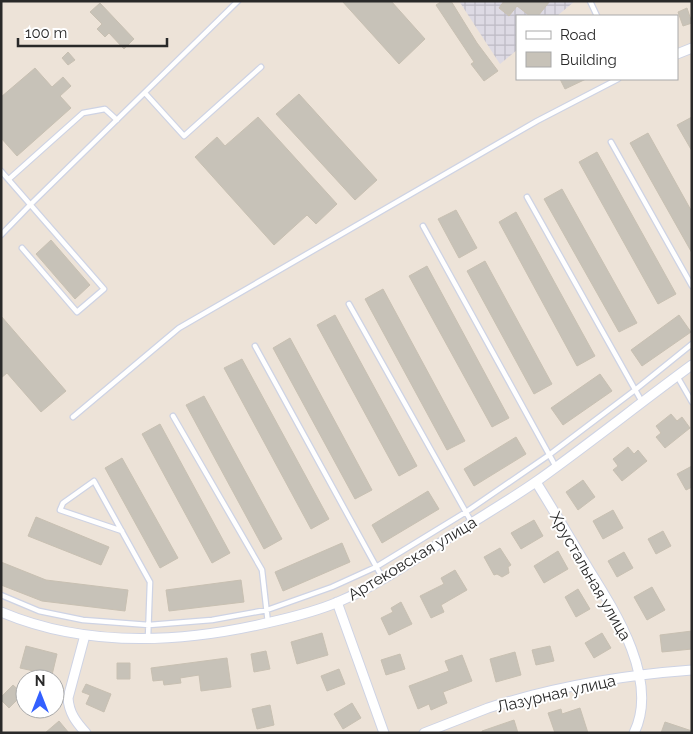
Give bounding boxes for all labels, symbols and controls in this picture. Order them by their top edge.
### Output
scale bar [18,15,166,47]
legend [516,15,678,80]
text: 100 m [25,24,67,42]
text: Road [560,26,596,44]
text: Building [560,51,617,69]
street label: Хрустальная улица [546,509,635,644]
street label: Артековская улица [345,513,480,604]
north arrow [15,669,65,719]
street label: Лазурная улица [495,671,617,716]
text: N [35,673,45,689]

